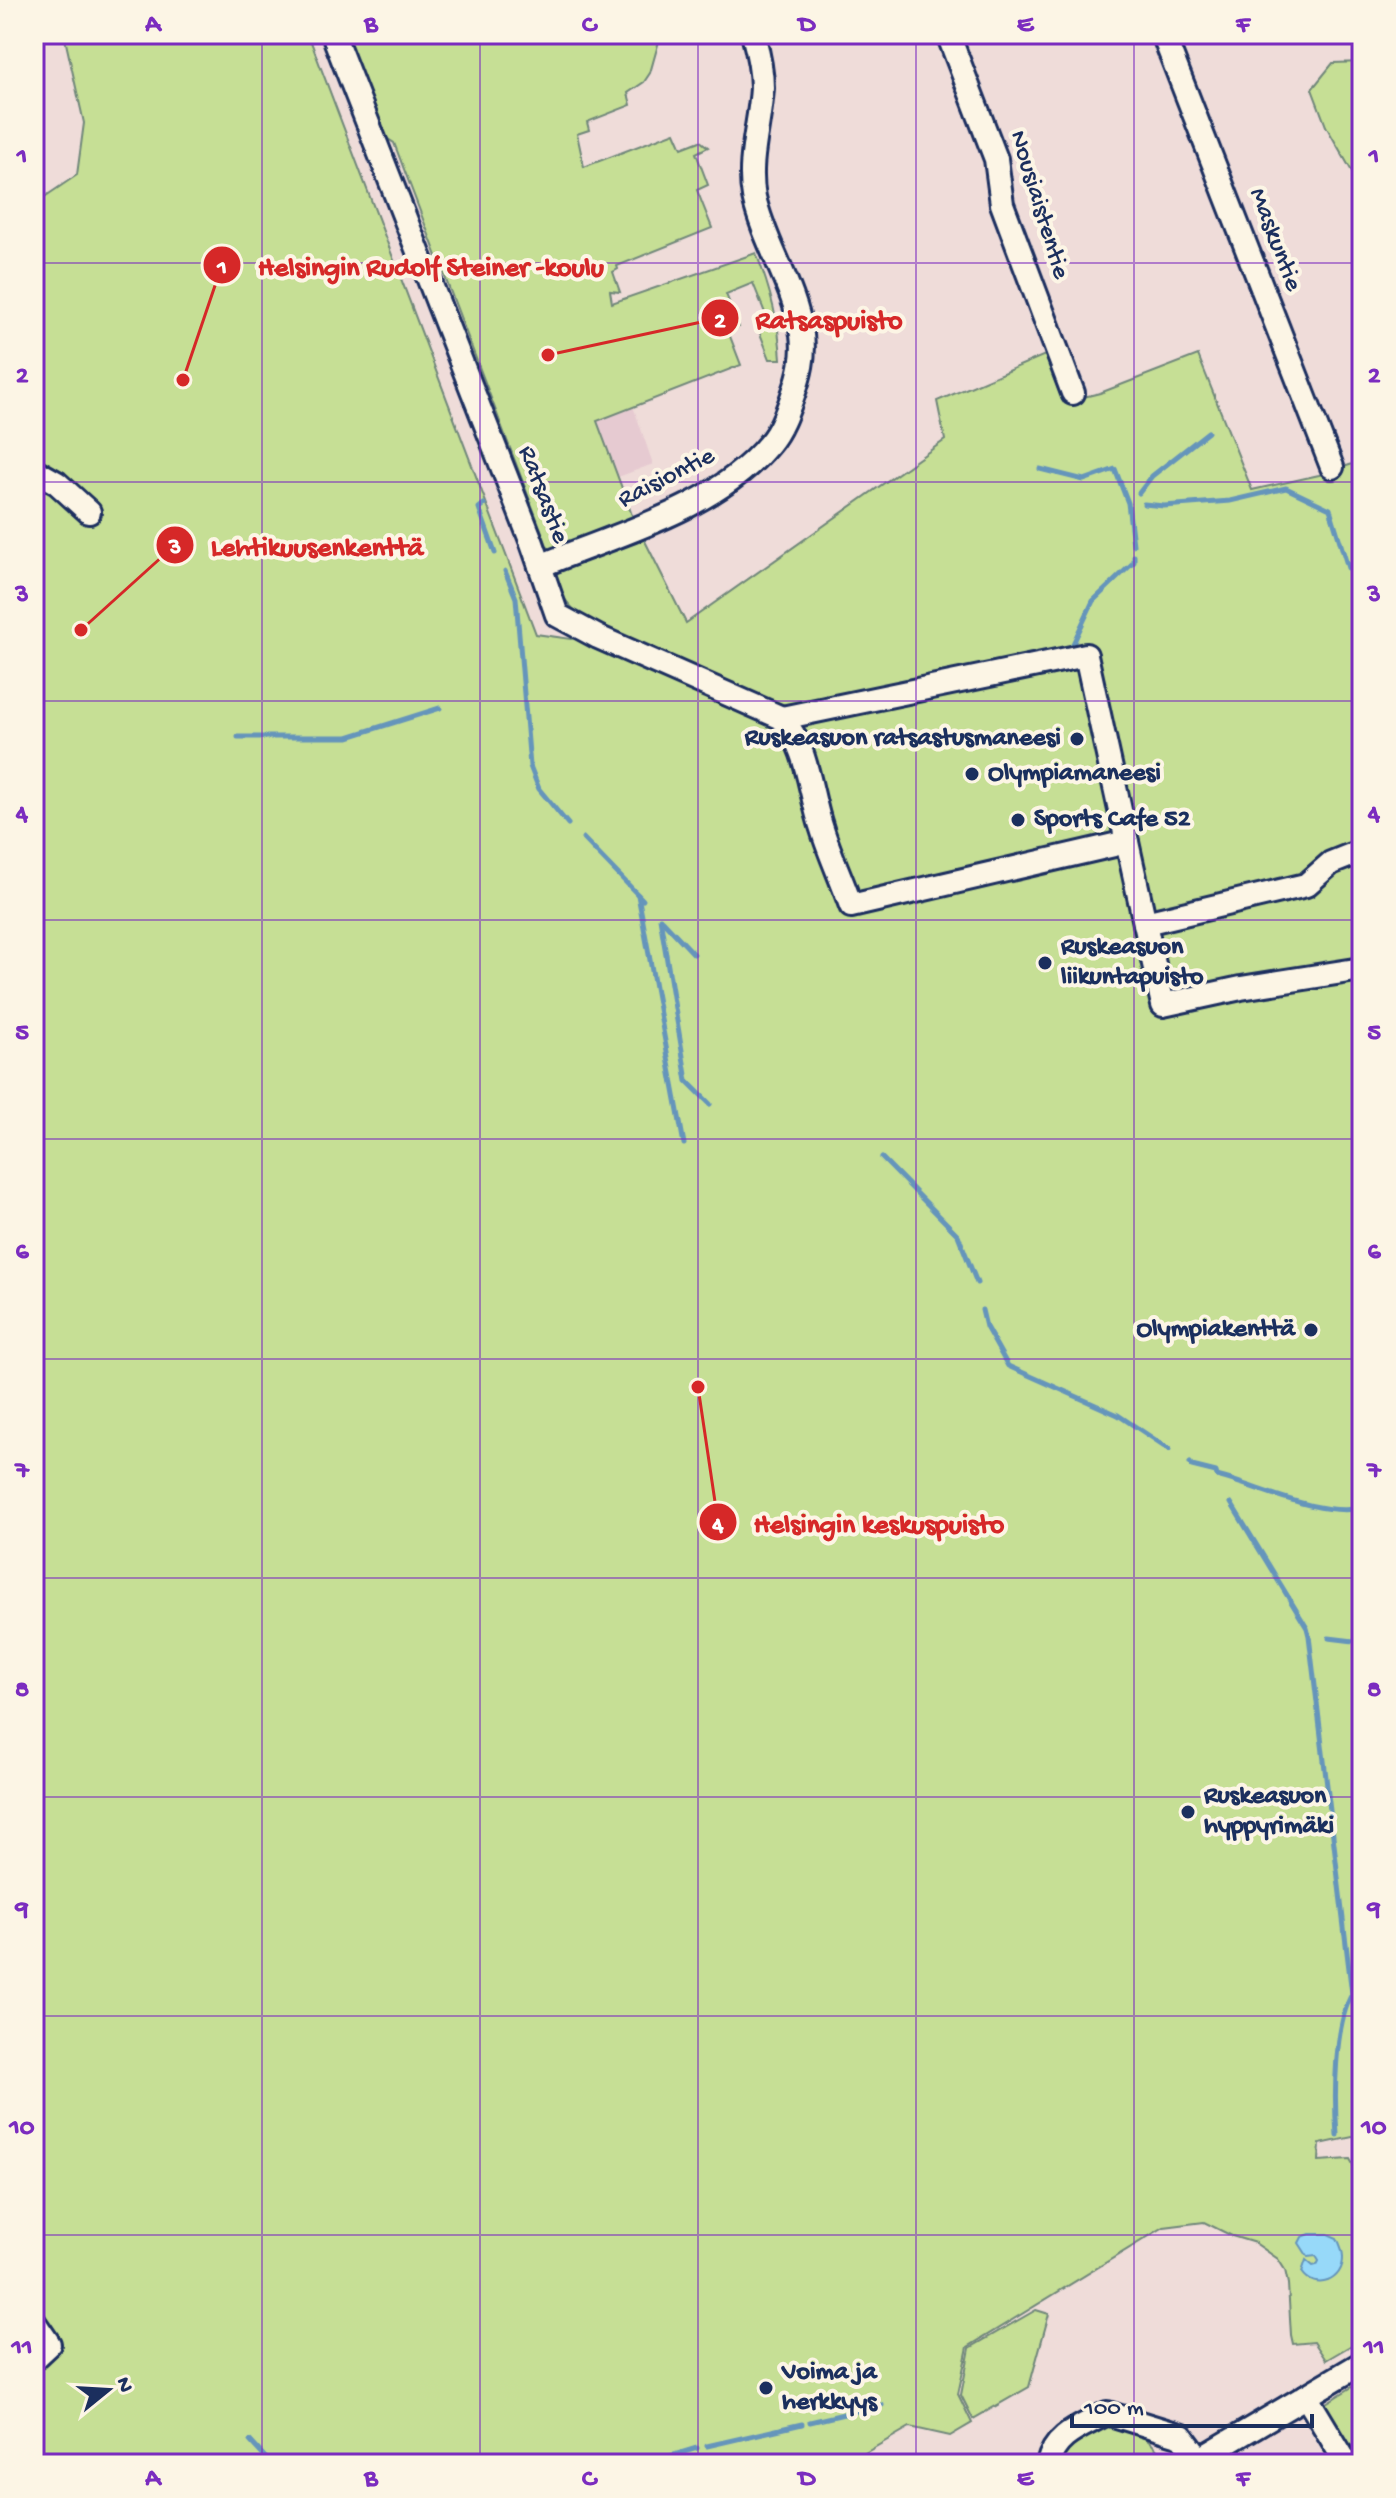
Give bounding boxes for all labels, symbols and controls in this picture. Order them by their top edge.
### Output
text: A [144,11,162,42]
text: B [363,11,379,42]
text: C [582,11,599,42]
text: D [797,11,817,42]
text: E [1017,11,1035,42]
text: F [1235,11,1251,42]
street label: Nousiaistentie [1001,127,1075,284]
text: 1 [16,143,27,174]
text: 1 [1368,143,1379,174]
street label: Maskuntie [1240,184,1308,296]
callout: Helsingin Rudolf Steiner -koulu [202,239,620,291]
text: Helsingin Rudolf Steiner -koulu [258,253,605,286]
text: 1 [216,254,227,283]
callout: Ratsaspuisto [700,292,919,344]
text: Ratsaspuisto [754,306,903,339]
text: 2 [714,308,726,337]
text: 2 [16,362,29,393]
text: 2 [1368,362,1381,393]
street label: Raisiontie [613,441,721,517]
street label: Ratsastie [509,442,575,549]
callout: Lehtikuusenkenttä [155,519,440,571]
text: Lehtikuusenkenttä [211,533,425,566]
text: 3 [168,534,181,563]
text: 3 [14,581,29,612]
text: 3 [1366,581,1381,612]
place label: Ruskeasuon ratsastusmaneesi [744,724,1061,755]
marker: Ruskeasuon ratsastusmaneesi [1068,730,1086,748]
place label: Olympiamaneesi [988,759,1161,790]
marker: Olympiamaneesi [963,765,981,783]
text: 4 [15,800,29,831]
text: 4 [1367,800,1381,831]
place label: Sports Cafe 52 [1034,805,1191,836]
marker: Sports Cafe 52 [1009,811,1027,829]
place label: Ruskeasuon liikuntapuisto [1060,933,1204,994]
marker: Ruskeasuon liikuntapuisto [1036,954,1054,972]
text: 5 [15,1019,29,1050]
text: 5 [1367,1019,1381,1050]
text: 6 [15,1238,29,1269]
text: 6 [1367,1238,1381,1269]
place label: Olympiakenttä [1136,1315,1297,1346]
marker: Olympiakenttä [1302,1321,1320,1339]
text: 7 [13,1457,30,1488]
text: 7 [1365,1457,1382,1488]
callout: Helsingin keskuspuisto [698,1496,1021,1548]
text: Helsingin keskuspuisto [754,1510,1005,1543]
text: 4 [711,1512,724,1541]
text: 8 [15,1676,29,1707]
text: 8 [1367,1676,1381,1707]
place label: Ruskeasuon hyppyrimäki [1203,1782,1334,1843]
marker: Ruskeasuon hyppyrimäki [1179,1803,1197,1821]
text: 9 [13,1895,29,1926]
text: 9 [1365,1895,1381,1926]
text: 10 [8,2114,35,2145]
text: 10 [1360,2114,1387,2145]
text: 11 [11,2334,33,2365]
text: 11 [1363,2334,1385,2365]
north arrow [68,2350,148,2430]
place label: Voima ja herkkyys [781,2358,878,2419]
text: N [109,2374,138,2396]
scale bar [1072,2378,1312,2428]
marker: Voima ja herkkyys [757,2379,775,2397]
text: 100 m [1083,2395,1144,2424]
text: A [144,2465,162,2496]
text: B [363,2465,379,2496]
text: C [582,2465,599,2496]
text: D [797,2465,817,2496]
text: E [1017,2465,1035,2496]
text: F [1235,2465,1251,2496]

